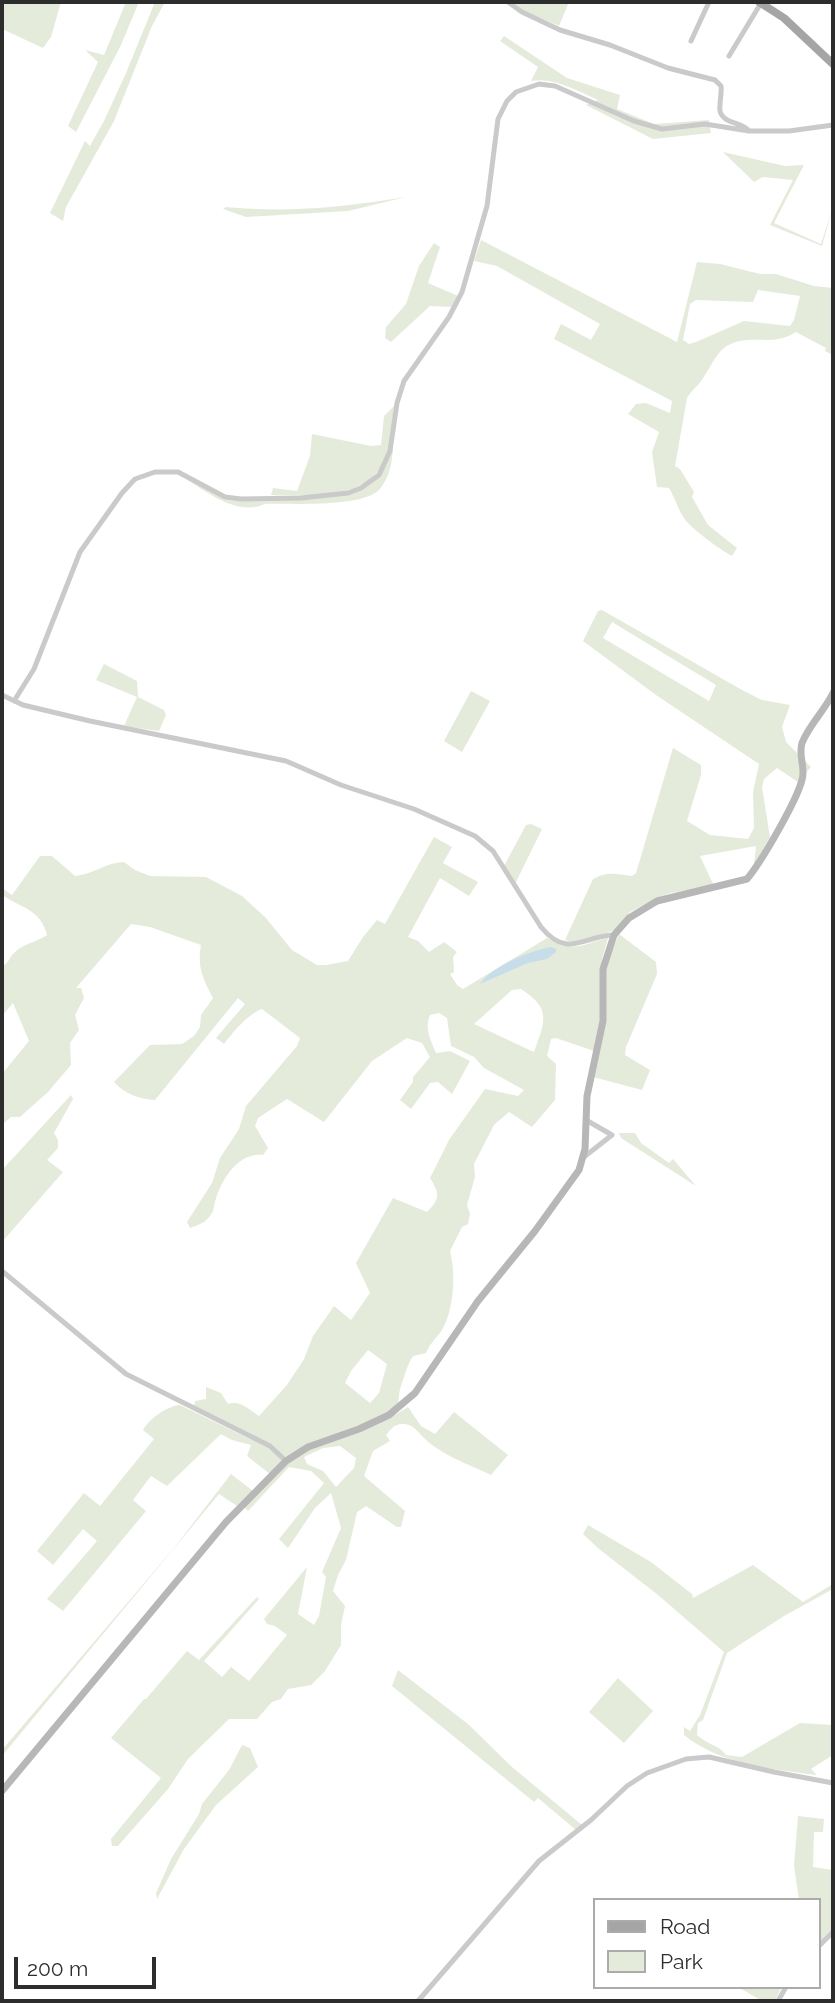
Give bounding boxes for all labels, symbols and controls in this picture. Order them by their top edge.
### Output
legend [594,1898,821,1989]
text: Road [660,1914,710,1939]
scale bar [18,1944,159,1988]
text: Park [660,1949,703,1974]
text: 200 m [27,1956,88,1981]

